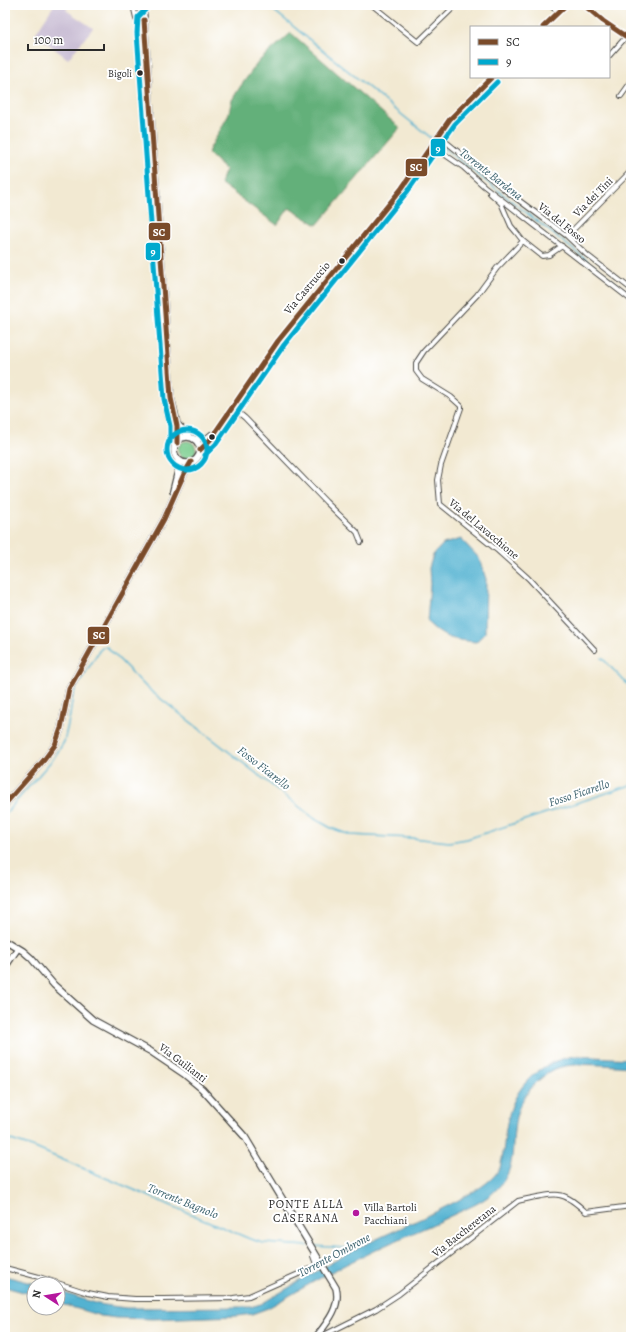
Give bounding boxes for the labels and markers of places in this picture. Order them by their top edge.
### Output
place label: Bigoli [108,67,132,80]
marker: Bigoli [135,68,145,78]
unlabelled marker [337,256,347,266]
unlabelled marker [207,432,217,442]
place label: Villa Bartoli Pacchiani [363,1200,417,1228]
marker: Villa Bartoli Pacchiani [351,1208,361,1218]

